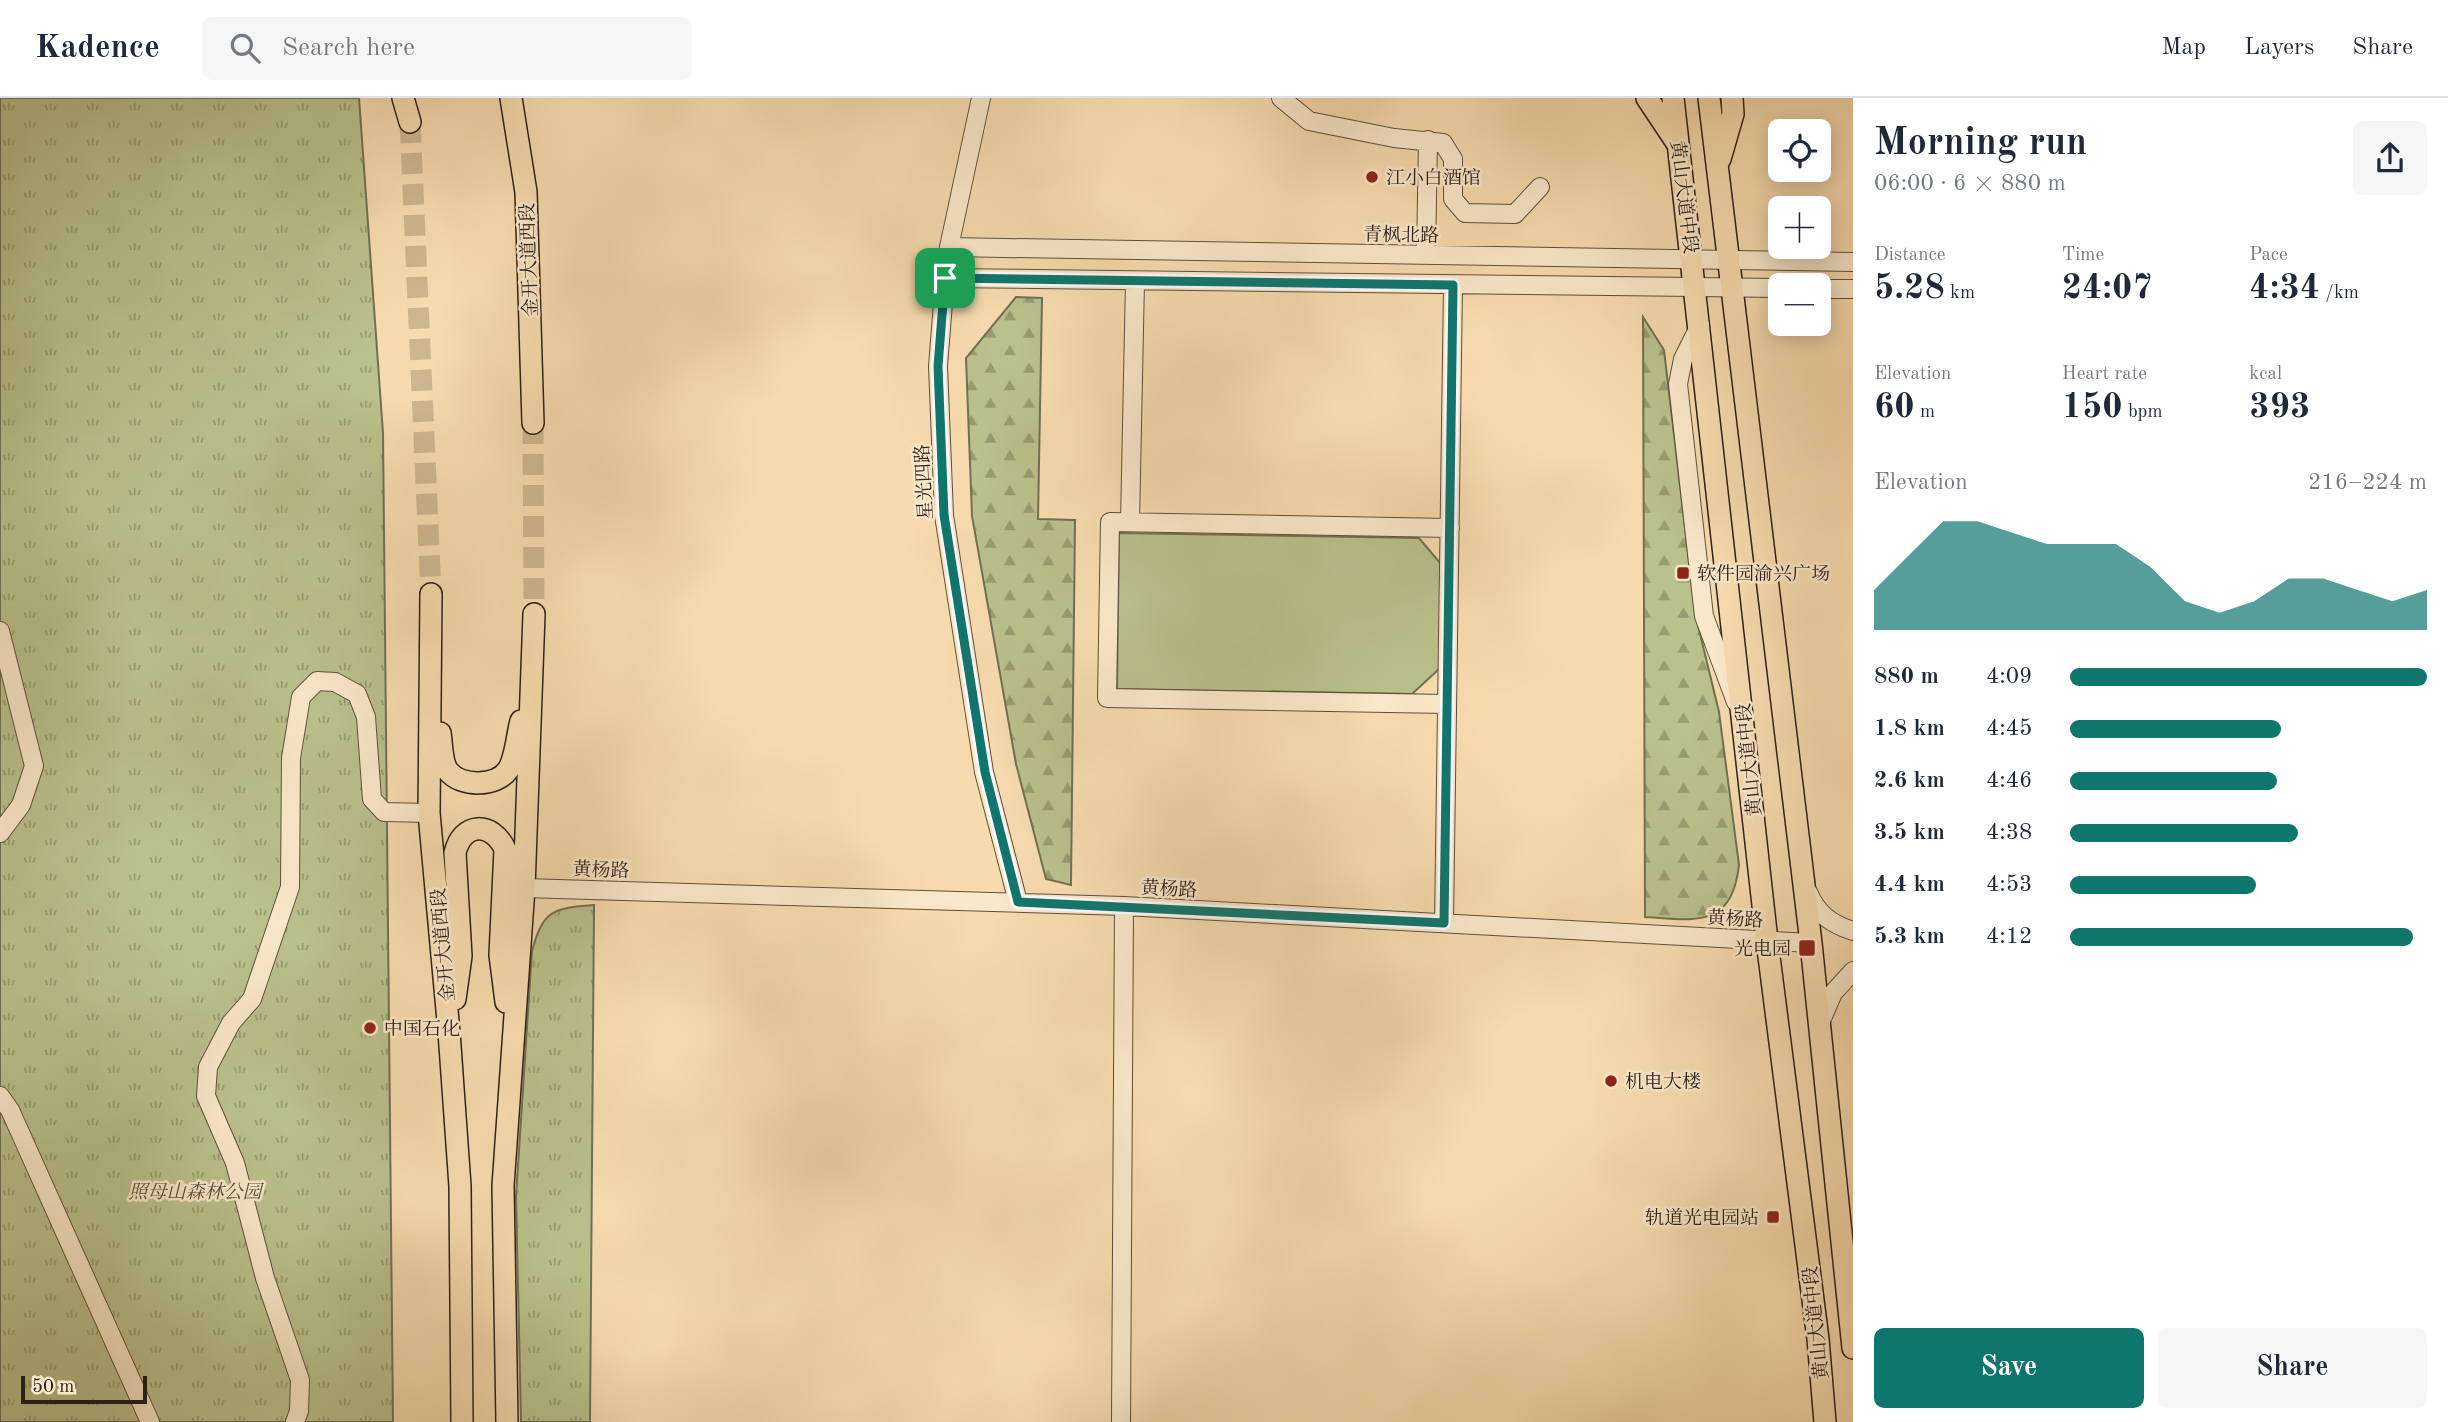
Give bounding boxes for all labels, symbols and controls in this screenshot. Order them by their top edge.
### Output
search box [202,17,692,80]
icon: search [226,29,264,67]
text: Kadence [35,32,160,65]
text: Search here [282,35,415,61]
text: Map [2162,36,2206,60]
text: Layers [2244,36,2314,60]
text: Share [2352,36,2413,60]
map controls [1768,119,1831,336]
button: locate [1768,119,1831,182]
button: share [2353,121,2427,195]
text: Morning run [1874,125,2087,163]
street label: 黄山大道中段 [1666,139,1702,255]
place label: 江小白酒馆 [1386,167,1481,189]
marker: 江小白酒馆 [1364,169,1380,185]
text: 06:00 · 6 × 880 m [1874,172,2066,195]
button: + [1768,196,1831,259]
street label: 金开大道西段 [516,203,542,317]
street label: 青枫北路 [1363,224,1439,247]
text: Distance [1874,246,1946,265]
text: Time [2062,246,2104,265]
text: Pace [2249,246,2288,265]
pin [915,248,975,308]
icon: arrive [926,259,964,297]
text: 5.28 [1874,271,1945,306]
text: 24:07 [2062,271,2153,306]
text: 4:34 [2249,271,2320,306]
button: − [1768,273,1831,336]
text: km [1945,284,1975,303]
text: /km [2320,284,2359,303]
text: Elevation [1874,365,1951,384]
text: Heart rate [2062,365,2147,384]
text: kcal [2249,365,2282,384]
text: 60 [1874,390,1915,425]
text: 150 [2062,390,2123,425]
text: 393 [2249,390,2310,425]
text: m [1915,403,1935,422]
text: bpm [2123,403,2163,422]
street label: 星光四路 [912,443,937,520]
text: Elevation [1874,471,1968,494]
text: 216–224 m [2308,471,2427,494]
place label: 软件园渝兴广场 [1697,563,1830,585]
marker: 软件园渝兴广场 [1675,565,1691,581]
text: 880 m [1874,665,1939,688]
text: 4:09 [1986,665,2032,688]
street label: 黄山大道中段 [1732,702,1766,818]
text: 1.8 km [1874,717,1945,740]
text: 4:45 [1986,717,2032,740]
text: 2.6 km [1874,769,1945,792]
text: 4:46 [1986,769,2032,792]
text: 3.5 km [1874,821,1945,844]
text: 4:38 [1986,821,2032,844]
street label: 黄杨路 [572,858,630,882]
text: 4.4 km [1874,873,1945,896]
text: 4:53 [1986,873,2032,896]
street label: 黄杨路 [1140,877,1198,901]
street label: 金开大道西段 [427,887,459,1003]
street label: 黄杨路 [1706,907,1764,931]
text: 5.3 km [1874,925,1945,948]
text: 4:12 [1986,925,2032,948]
marker: 光电园 [1797,938,1817,958]
place label: 光电园 [1734,939,1791,960]
place label: 中国石化 [384,1019,460,1040]
marker: 中国石化 [362,1020,378,1036]
place label: 机电大楼 [1625,1071,1701,1093]
marker: 机电大楼 [1603,1073,1619,1089]
park label: 照母山森林公园 [128,1182,264,1203]
place label: 轨道光电园站 [1645,1208,1759,1229]
marker: 轨道光电园站 [1765,1209,1781,1225]
street label: 黄山大道中段 [1799,1265,1833,1381]
button: Save [1874,1328,2144,1408]
button: Share [2158,1328,2427,1408]
scale bar [21,1373,147,1405]
text: 50 m [32,1378,74,1397]

